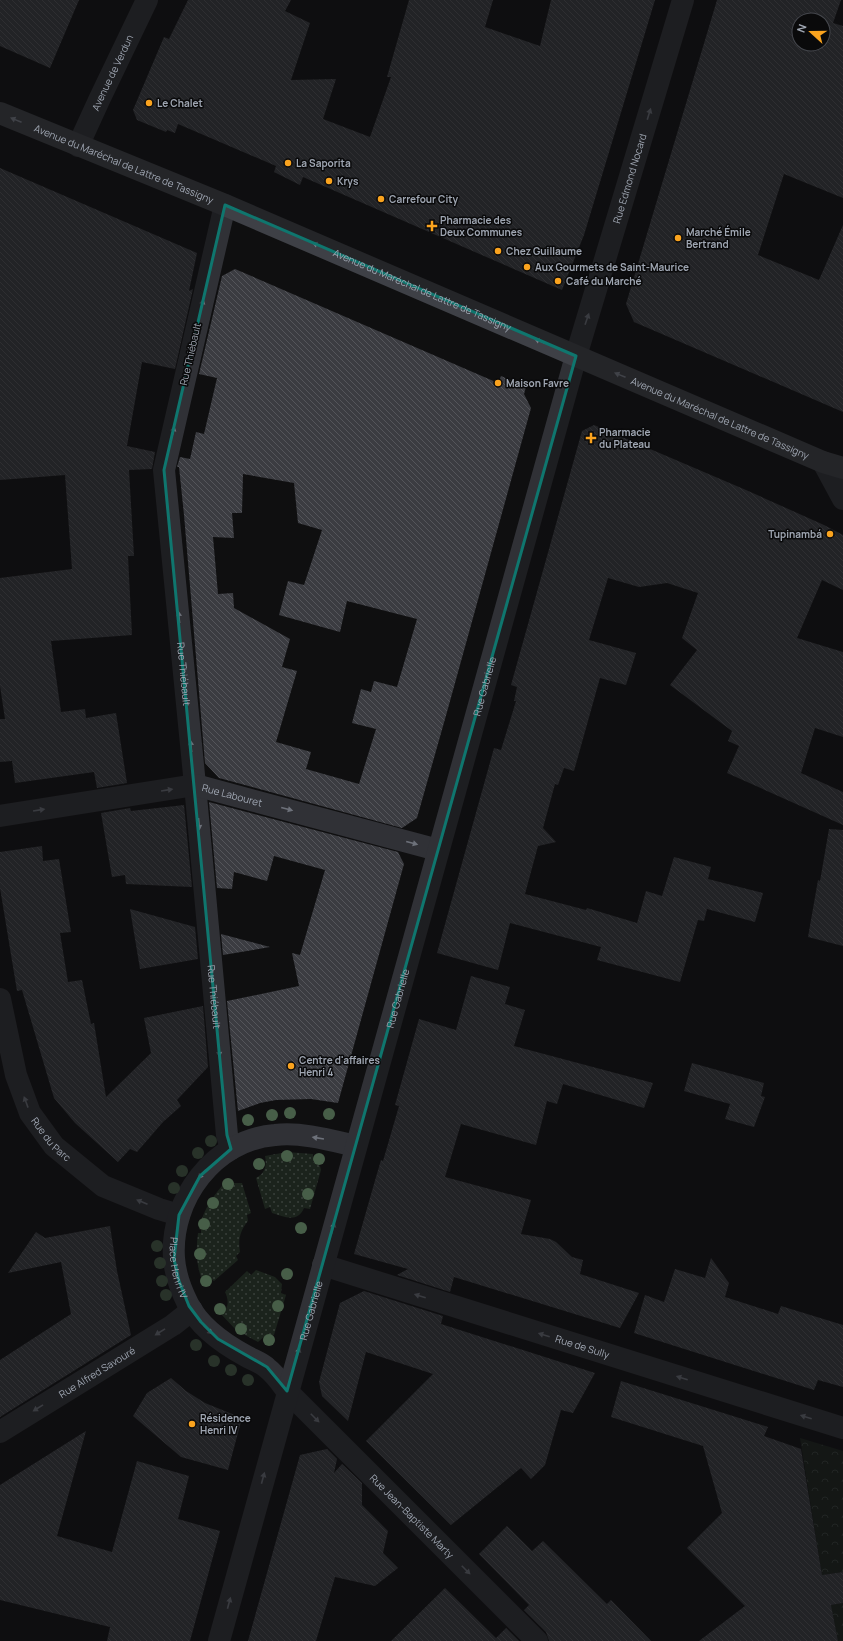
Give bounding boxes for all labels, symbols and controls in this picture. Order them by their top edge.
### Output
north arrow [791,12,831,52]
text: N [793,22,810,35]
street label: Avenue de Verdun [88,32,136,113]
place label: Le Chalet [157,96,203,110]
marker: Le Chalet [144,98,154,108]
one-way arrow [646,108,652,120]
one-way arrow [11,117,22,123]
street label: Avenue du Maréchal de Lattre de Tassigny [32,121,217,207]
street label: Rue Edmond Nocard [609,132,650,225]
place label: La Saporita [296,156,351,170]
marker: La Saporita [283,158,293,168]
place label: Krys [337,174,359,188]
marker: Krys [324,176,334,186]
place label: Carrefour City [389,192,458,206]
marker: Carrefour City [376,194,386,204]
place label: Pharmacie des Deux Communes [440,213,523,239]
marker: Pharmacie des Deux Communes [427,221,437,231]
place label: Marché Émile Bertrand [686,225,751,251]
marker: Marché Émile Bertrand [673,233,683,243]
one-way arrow [312,242,323,248]
place label: Chez Guillaume [506,244,582,258]
street label: Avenue du Maréchal de Lattre de Tassigny [331,245,514,335]
marker: Chez Guillaume [493,246,503,256]
place label: Aux Gourmets de Saint-Maurice [535,260,689,274]
marker: Aux Gourmets de Saint-Maurice [522,262,532,272]
place label: Café du Marché [566,274,642,288]
marker: Café du Marché [553,276,563,286]
one-way arrow [199,299,205,311]
one-way arrow [584,312,590,324]
street label: Rue Thiébault [176,321,204,387]
one-way arrow [534,337,546,344]
one-way arrow [614,372,625,378]
street label: Avenue du Maréchal de Lattre de Tassigny [629,373,812,463]
place label: Maison Favre [506,376,569,390]
marker: Maison Favre [493,378,503,388]
place label: Pharmacie du Plateau [599,425,651,451]
one-way arrow [170,426,176,438]
marker: Pharmacie du Plateau [586,433,596,443]
place label: Tupinambá [768,527,822,541]
marker: Tupinambá [825,529,835,539]
one-way arrow [175,611,182,623]
street label: Rue Thiébault [174,642,194,707]
street label: Rue Gabrielle [469,655,499,717]
one-way arrow [188,740,195,752]
street label: Rue Labouret [200,780,264,810]
one-way arrow [161,787,173,793]
one-way arrow [32,807,45,813]
one-way arrow [281,807,293,813]
one-way arrow [195,818,202,830]
one-way arrow [406,840,419,846]
street label: Rue Thiébault [204,964,224,1029]
street label: Rue Gabrielle [383,967,412,1030]
one-way arrow [216,1045,223,1057]
place label: Centre d'affaires Henri 4 [299,1053,380,1079]
marker: Centre d'affaires Henri 4 [286,1061,296,1071]
one-way arrow [23,1095,29,1107]
street label: Rue du Parc [28,1114,74,1165]
one-way arrow [311,1135,324,1141]
one-way arrow [197,1169,206,1180]
one-way arrow [136,1199,148,1205]
one-way arrow [330,1221,336,1233]
street label: Place Henri IV [167,1237,191,1300]
street label: Rue Gabrielle [296,1279,326,1342]
one-way arrow [414,1293,426,1299]
one-way arrow [204,1325,213,1334]
one-way arrow [154,1329,166,1336]
one-way arrow [538,1331,550,1337]
street label: Rue de Sully [554,1331,612,1362]
street label: Rue Alfred Savouré [56,1343,138,1401]
one-way arrow [295,1346,301,1358]
one-way arrow [675,1375,687,1381]
one-way arrow [33,1404,43,1412]
place label: Résidence Henri IV [200,1411,251,1437]
one-way arrow [310,1413,320,1423]
one-way arrow [799,1413,811,1419]
marker: Résidence Henri IV [187,1419,197,1429]
street label: Rue Jean-Baptiste Marty [367,1471,458,1562]
one-way arrow [260,1472,266,1484]
one-way arrow [461,1565,471,1575]
one-way arrow [226,1597,232,1609]

